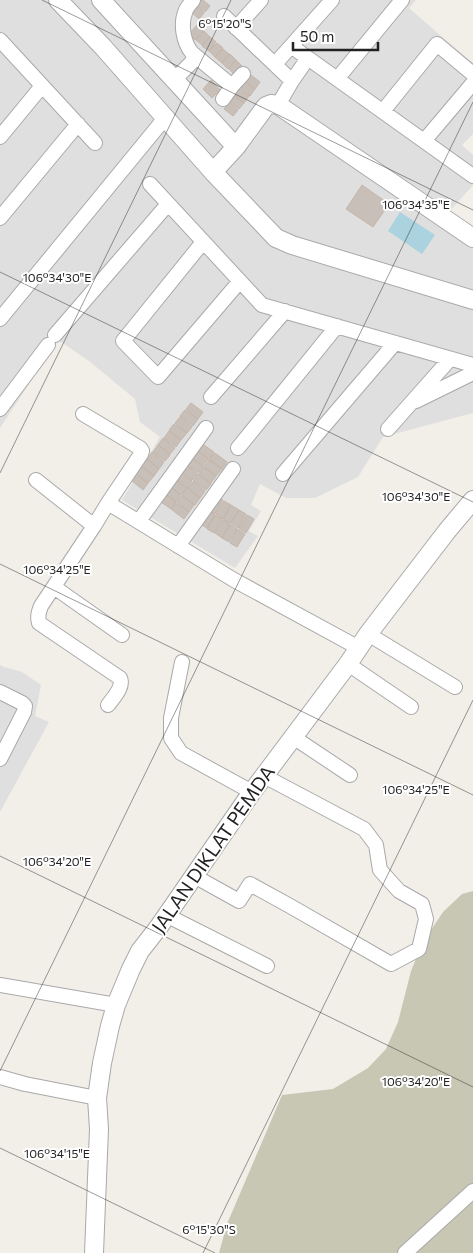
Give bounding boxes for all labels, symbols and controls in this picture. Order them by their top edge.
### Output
text: 6°15'20"S [198,16,252,30]
scale bar [293,20,378,52]
text: 50 m [300,27,334,45]
text: 106°34'35"E [382,197,450,211]
text: 106°34'30"E [23,270,91,284]
text: 106°34'30"E [382,489,450,503]
text: 106°34'25"E [23,562,91,576]
street label: JALAN DIKLAT PEMDA [146,761,279,937]
text: 106°34'25"E [382,782,450,796]
text: 106°34'20"E [23,854,91,868]
text: 106°34'20"E [382,1074,450,1088]
text: 106°34'15"E [24,1146,90,1160]
text: 6°15'30"S [182,1222,236,1236]

